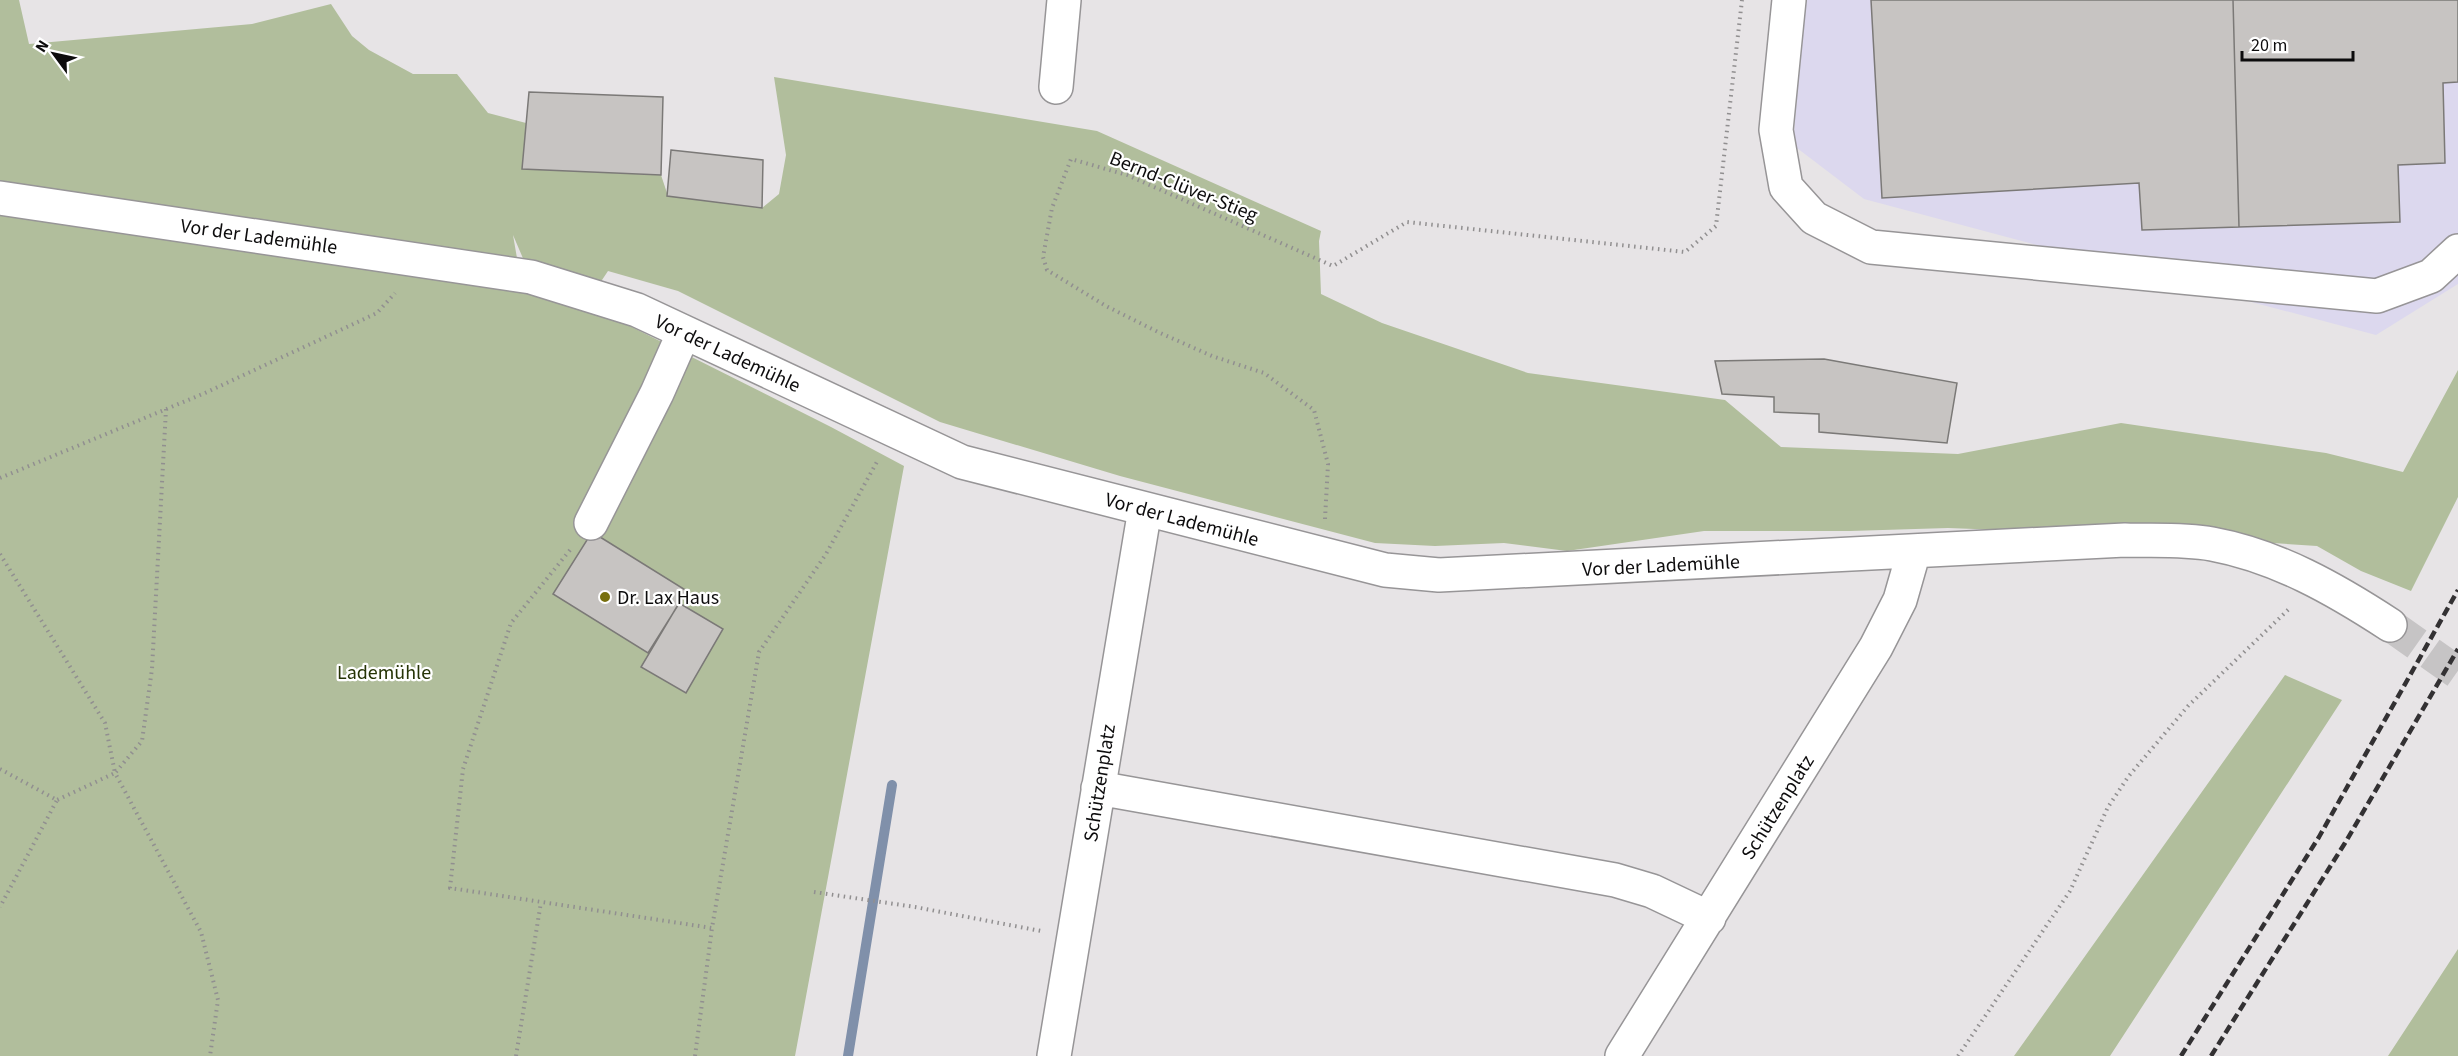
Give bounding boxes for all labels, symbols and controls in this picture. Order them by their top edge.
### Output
north arrow [24,24,84,84]
scale bar [2242,24,2353,62]
text: 20 m [2251,33,2287,58]
text: N [30,36,54,57]
street label: Bernd-Clüver-Stieg [1105,144,1262,229]
street label: Vor der Lademühle [179,212,339,262]
street label: Vor der Lademühle [650,308,805,400]
street label: Vor der Lademühle [1102,486,1262,554]
street label: Vor der Lademühle [1581,548,1741,584]
place label: Dr. Lax Haus [617,584,719,612]
marker: Dr. Lax Haus [598,590,612,604]
park label: Lademühle [337,659,431,687]
street label: Schützenplatz [1077,722,1123,844]
street label: Schützenplatz [1735,750,1821,865]

